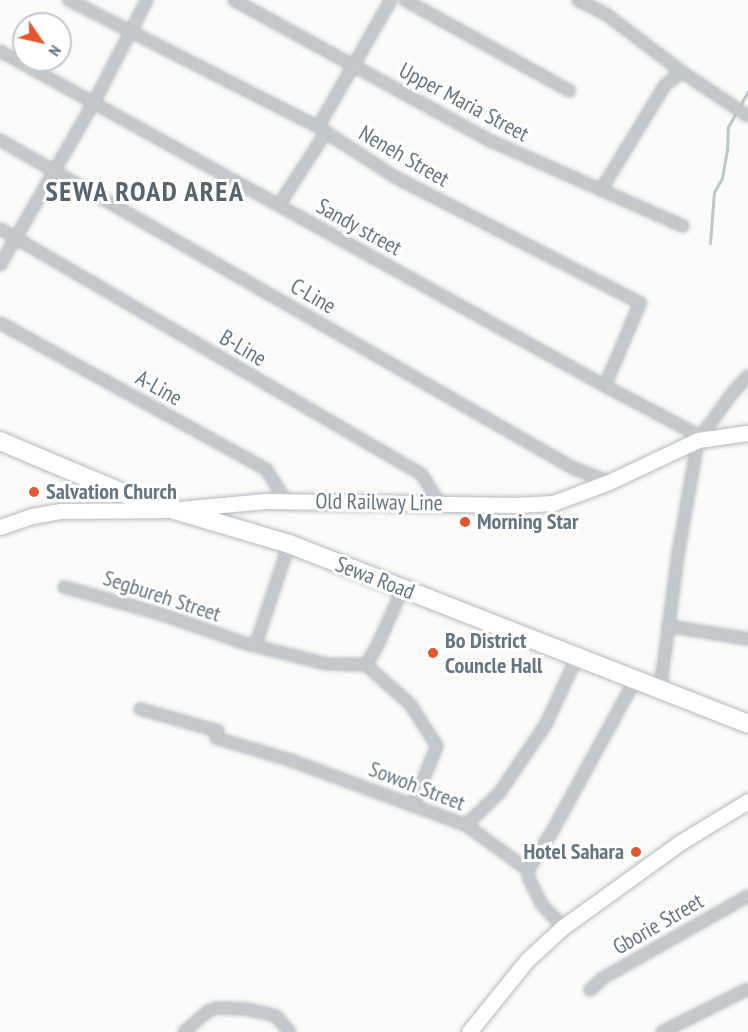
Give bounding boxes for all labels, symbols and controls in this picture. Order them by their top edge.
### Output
north arrow [12,12,72,72]
text: N [45,42,66,60]
street label: Upper Maria Street [395,57,533,147]
street label: Neneh Street [354,120,454,192]
district label: SEWA ROAD AREA [44,174,246,208]
street label: Sandy street [312,193,406,261]
street label: C-Line [286,273,340,319]
street label: B-Line [215,324,271,372]
street label: A-Line [131,365,187,411]
place label: Salvation Church [46,479,177,505]
marker: Salvation Church [27,485,41,499]
street label: Old Railway Line [315,488,443,516]
place label: Morning Star [477,509,578,535]
marker: Morning Star [458,515,472,529]
street label: Sewa Road [332,551,418,605]
street label: Segbureh Street [100,565,224,627]
place label: Bo District Councle Hall [445,627,542,678]
marker: Bo District Councle Hall [426,646,440,660]
street label: Sowoh Street [365,756,469,816]
place label: Hotel Sahara [524,839,624,865]
marker: Hotel Sahara [629,845,643,859]
street label: Gborie Street [608,888,708,960]

